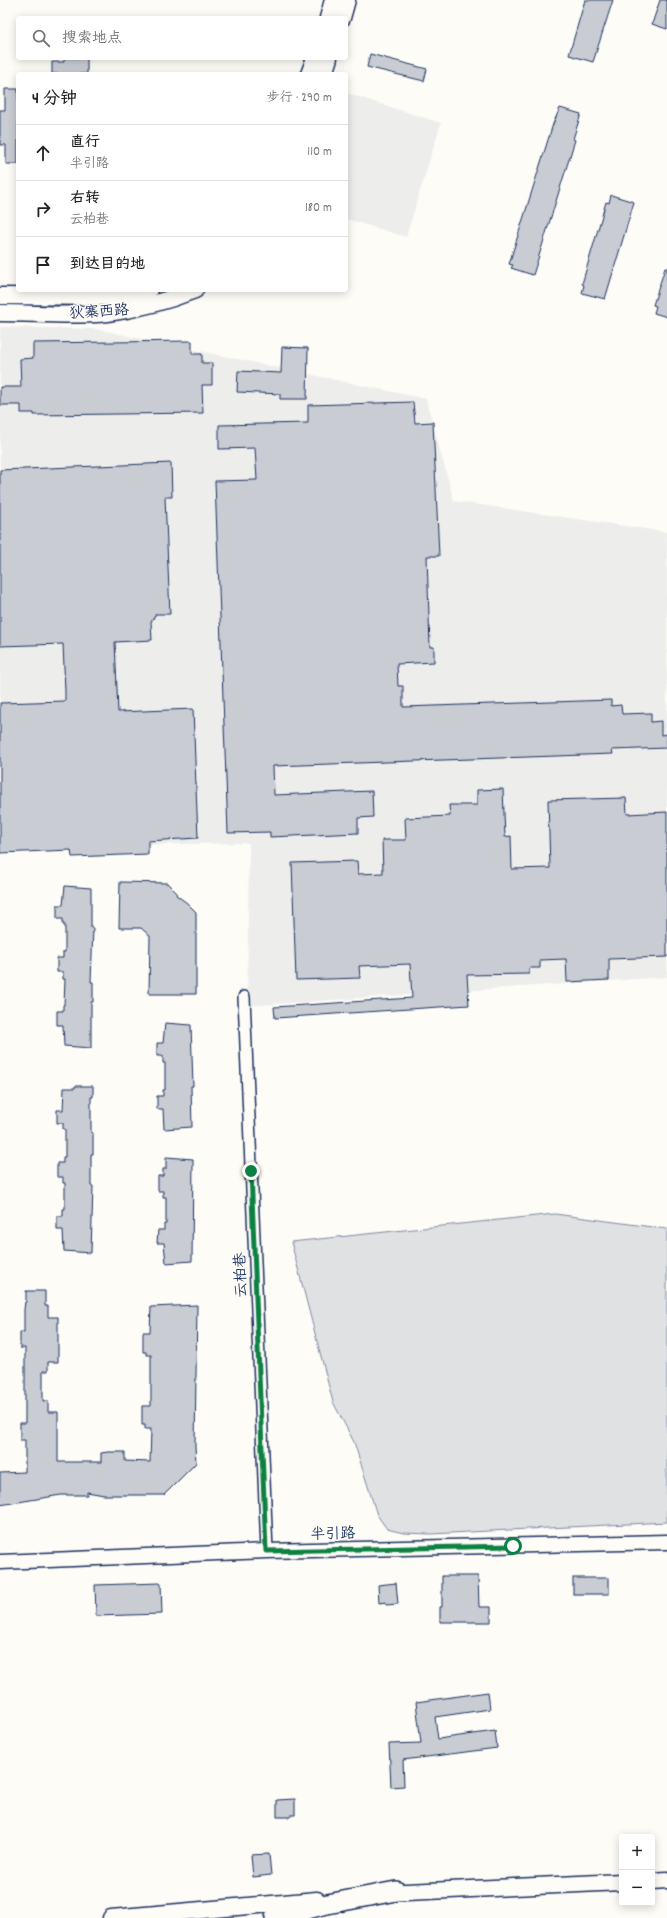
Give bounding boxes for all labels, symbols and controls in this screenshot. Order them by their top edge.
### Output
search box [16,16,348,60]
icon: search [30,27,52,49]
text: 搜索地点 [62,28,122,50]
text: 4 分钟 [32,88,77,112]
text: 步行 · 290 m [266,89,332,108]
text: 直行 [70,132,100,154]
icon: ahead [32,142,54,164]
text: 110 m [307,143,332,162]
text: 半引路 [70,155,109,174]
text: 右转 [70,188,100,210]
icon: right [32,198,54,220]
text: 180 m [305,199,332,218]
text: 云柏巷 [70,211,109,230]
icon: arrive [32,254,54,276]
text: 到达目的地 [70,254,145,276]
street label: 狄寨西路 [68,300,130,326]
route end [242,1162,260,1180]
street label: 云柏巷 [230,1252,254,1298]
street label: 半引路 [310,1524,356,1546]
route start [504,1537,522,1555]
map controls [619,1834,655,1906]
button: + [619,1834,655,1870]
button: − [619,1870,655,1906]

